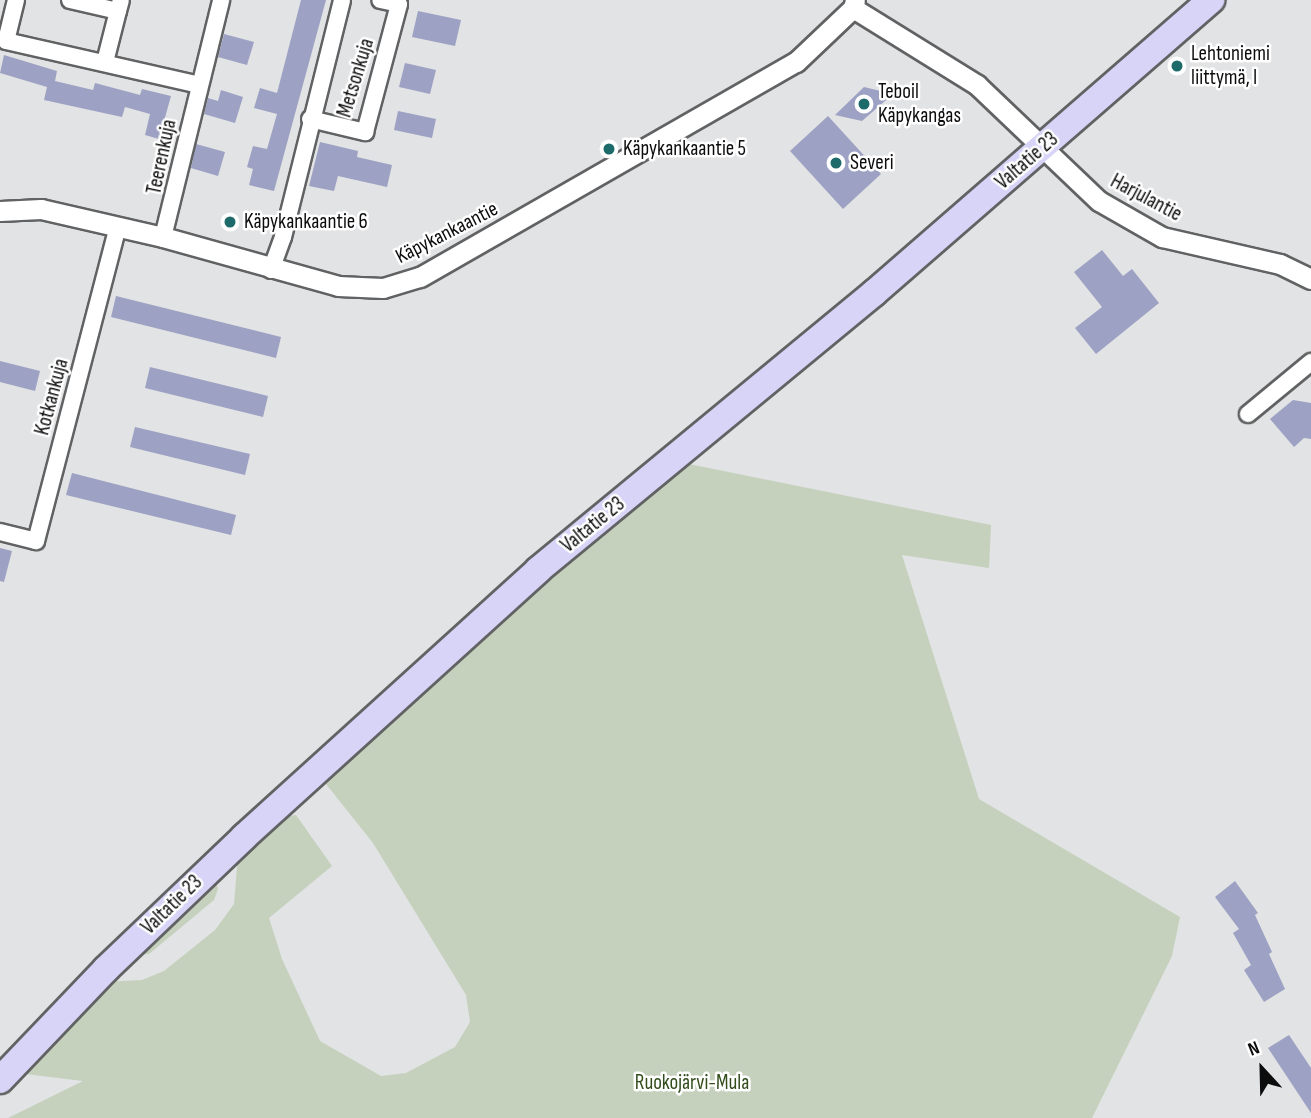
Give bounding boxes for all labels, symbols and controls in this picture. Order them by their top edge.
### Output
street label: Metsonkuja [332,36,380,120]
place label: Lehtoniemi liittymä, I [1191,41,1270,91]
marker: Lehtoniemi liittymä, I [1169,58,1185,74]
place label: Teboil Käpykangas [878,79,961,129]
marker: Teboil Käpykangas [856,96,872,112]
street label: Teerenkuja [142,117,182,197]
street label: Valtatie 23 [991,127,1063,195]
place label: Käpykankaantie 5 [623,136,746,162]
marker: Käpykankaantie 5 [601,141,617,157]
place label: Severi [850,150,894,176]
marker: Severi [828,155,844,171]
street label: Harjulantie [1106,169,1186,227]
street label: Käpykankaantie [392,197,502,269]
place label: Käpykankaantie 6 [244,209,368,235]
marker: Käpykankaantie 6 [222,214,238,230]
street label: Kotkankuja [30,356,74,438]
street label: Valtatie 23 [556,492,630,558]
street label: Valtatie 23 [136,870,208,940]
north arrow [1227,1034,1297,1104]
text: N [1245,1037,1263,1062]
park label: Ruokojärvi-Mula [635,1070,749,1096]

